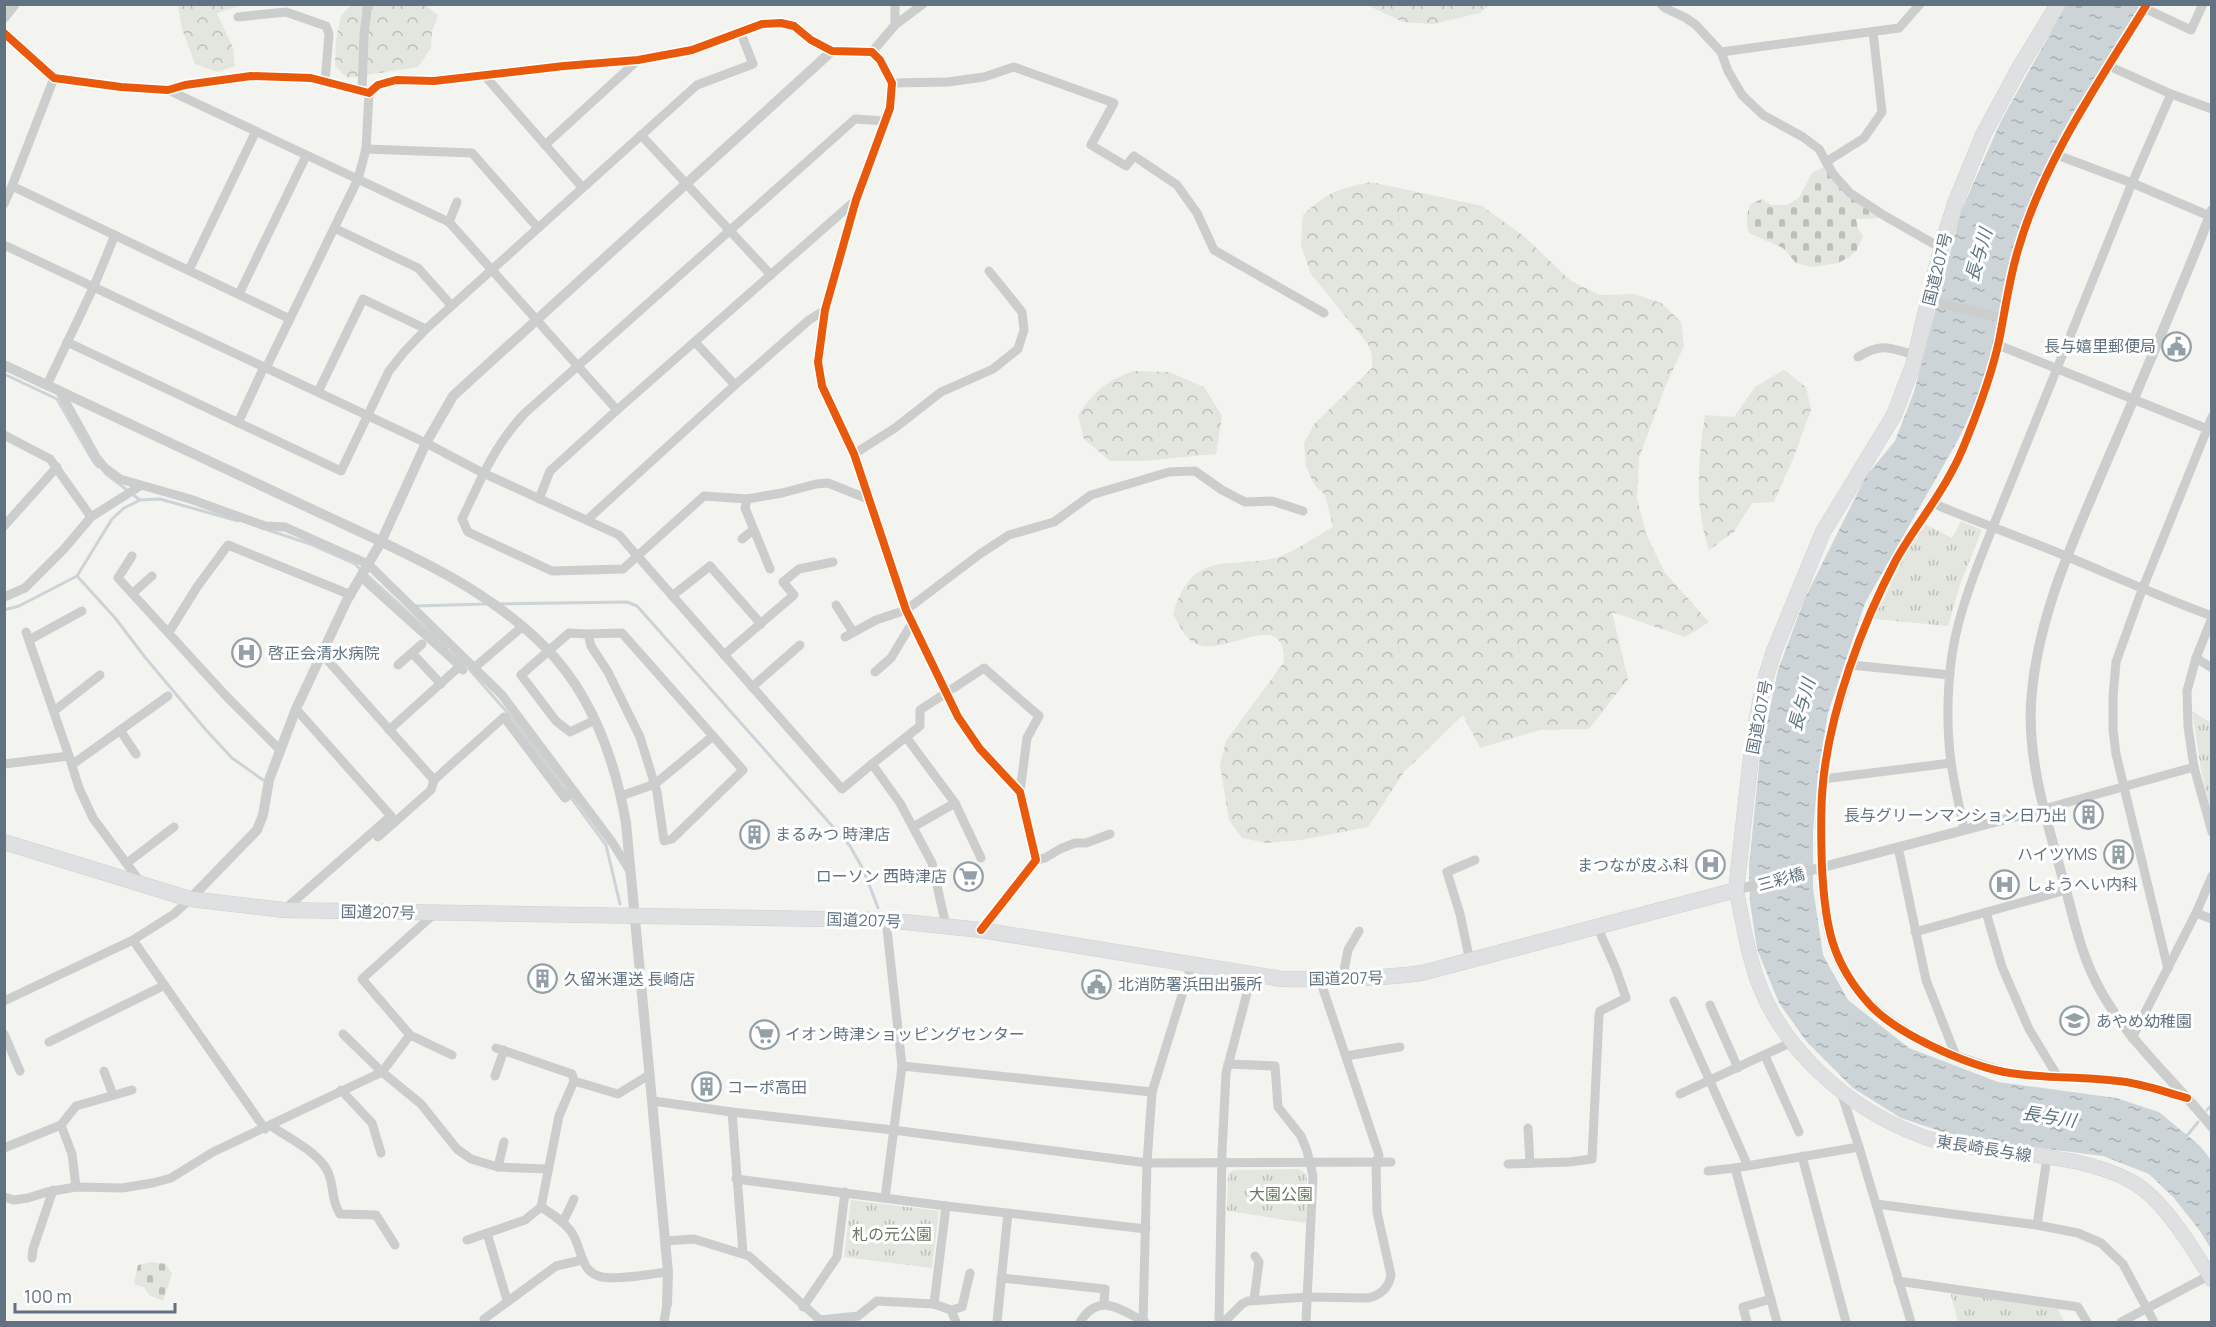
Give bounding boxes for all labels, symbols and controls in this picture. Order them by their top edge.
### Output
water label: 長与川 [1959,224,1998,284]
street label: 国道207号 [1917,230,1957,308]
public building icon: 長与嬉里郵便局 [2161,330,2193,362]
place label: 長与嬉里郵便局 [2044,335,2156,357]
hospital icon: 啓正会清水病院 [231,637,263,669]
place label: 啓正会清水病院 [268,642,380,664]
water label: 長与川 [1782,674,1821,734]
street label: 国道207号 [1741,678,1777,756]
building icon: 長与グリーンマンション日乃出 [2072,799,2104,831]
place label: 長与グリーンマンション日乃出 [1844,804,2067,826]
building icon: まるみつ 時津店 [738,818,770,850]
place label: まるみつ 時津店 [775,823,890,845]
building icon: ハイツYMS [2102,838,2134,870]
place label: ハイツYMS [2017,843,2097,865]
hospital icon: まつなが皮ふ科 [1694,849,1726,881]
place label: まつなが皮ふ科 [1577,854,1689,876]
supermarket icon: ローソン 西時津店 [952,860,984,892]
street label: 三彩橋 [1755,862,1807,896]
place label: ローソン 西時津店 [816,865,947,887]
hospital icon: しょうへい内科 [1989,868,2021,900]
place label: しょうへい内科 [2026,873,2138,895]
street label: 国道207号 [340,900,416,924]
street label: 国道207号 [826,908,902,932]
building icon: 久留米運送 長崎店 [527,963,559,995]
street label: 国道207号 [1308,966,1384,990]
place label: 久留米運送 長崎店 [564,968,695,990]
public building icon: 北消防署浜田出張所 [1081,968,1113,1000]
place label: 北消防署浜田出張所 [1118,973,1262,995]
school or university icon: あやめ幼稚園 [2059,1005,2091,1037]
place label: あやめ幼稚園 [2096,1010,2192,1032]
supermarket icon: イオン時津ショッピングセンター [748,1018,780,1050]
place label: イオン時津ショッピングセンター [785,1023,1025,1045]
building icon: コーポ高田 [690,1071,722,1103]
place label: コーポ高田 [727,1076,807,1098]
water label: 長与川 [2021,1100,2080,1132]
street label: 東長崎長与線 [1935,1130,2033,1166]
park label: 大園公園 [1249,1183,1313,1205]
park label: 札の元公園 [852,1223,932,1245]
scale bar [15,1276,176,1314]
text: 100 m [24,1284,72,1308]

